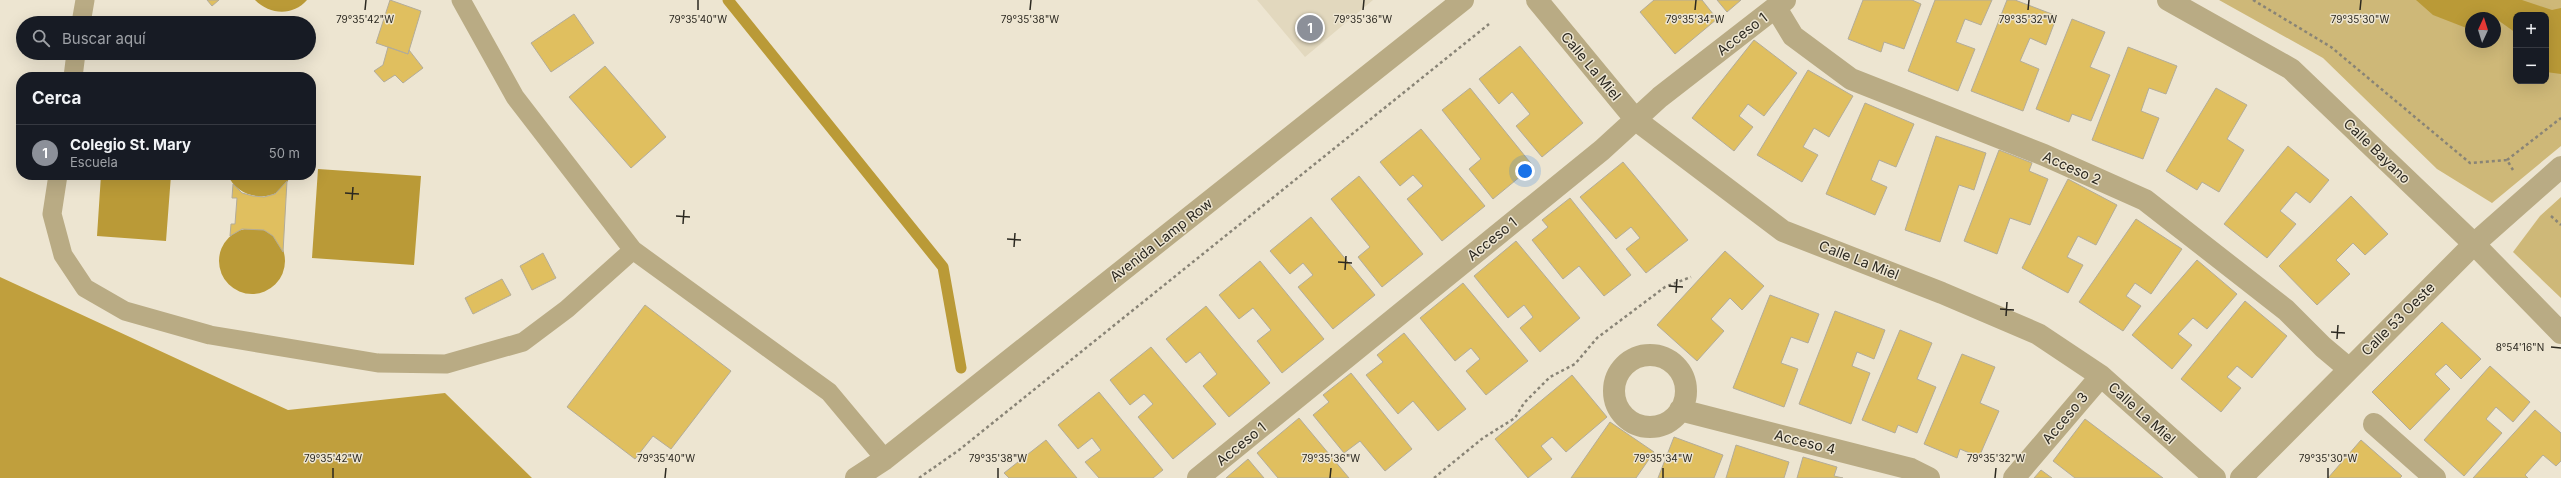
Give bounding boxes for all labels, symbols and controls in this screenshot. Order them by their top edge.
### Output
street label: Acceso 1 [1713,9,1770,59]
north arrow [2465,12,2501,48]
map controls [2513,12,2549,84]
button: + [2513,12,2549,48]
text: 79°35'42"W [336,13,394,25]
text: 79°35'40"W [669,13,727,25]
text: 79°35'38"W [1001,13,1059,25]
pin: 1 [1297,13,1323,43]
text: 79°35'36"W [1334,13,1392,25]
text: 79°35'34"W [1666,13,1725,25]
text: 79°35'32"W [1999,13,2057,25]
text: 79°35'30"W [2331,13,2389,25]
search box [16,16,316,60]
icon: search [30,27,52,49]
street label: Calle La Miel [1558,28,1625,103]
text: Buscar aquí [62,29,146,48]
button: − [2513,48,2549,84]
text: Cerca [32,88,81,108]
street label: Calle Bayano [2340,115,2414,187]
text: Colegio St. Mary [70,135,191,154]
text: 1 [42,145,48,161]
text: 50 m [269,145,300,161]
street label: Acceso 2 [2040,147,2104,188]
text: Escuela [70,154,118,170]
your location [1515,161,1535,181]
street label: Avenida Lamp Row [1106,194,1215,285]
street label: Acceso 1 [1463,213,1520,264]
street label: Calle La Miel [1817,236,1902,283]
street label: Calle 53 Oeste [2357,278,2438,359]
text: 8°54'16"N [2496,341,2544,353]
street label: Calle La Miel [2105,378,2179,447]
street label: Acceso 3 [2038,388,2091,447]
street label: Acceso 1 [1212,418,1269,469]
street label: Acceso 4 [1773,426,1838,457]
text: 79°35'42"W [304,452,362,464]
text: 79°35'40"W [637,452,695,464]
text: 79°35'38"W [969,452,1027,464]
text: 79°35'36"W [1302,452,1360,464]
text: 79°35'34"W [1634,452,1693,464]
text: 79°35'32"W [1967,452,2025,464]
text: 79°35'30"W [2299,452,2357,464]

